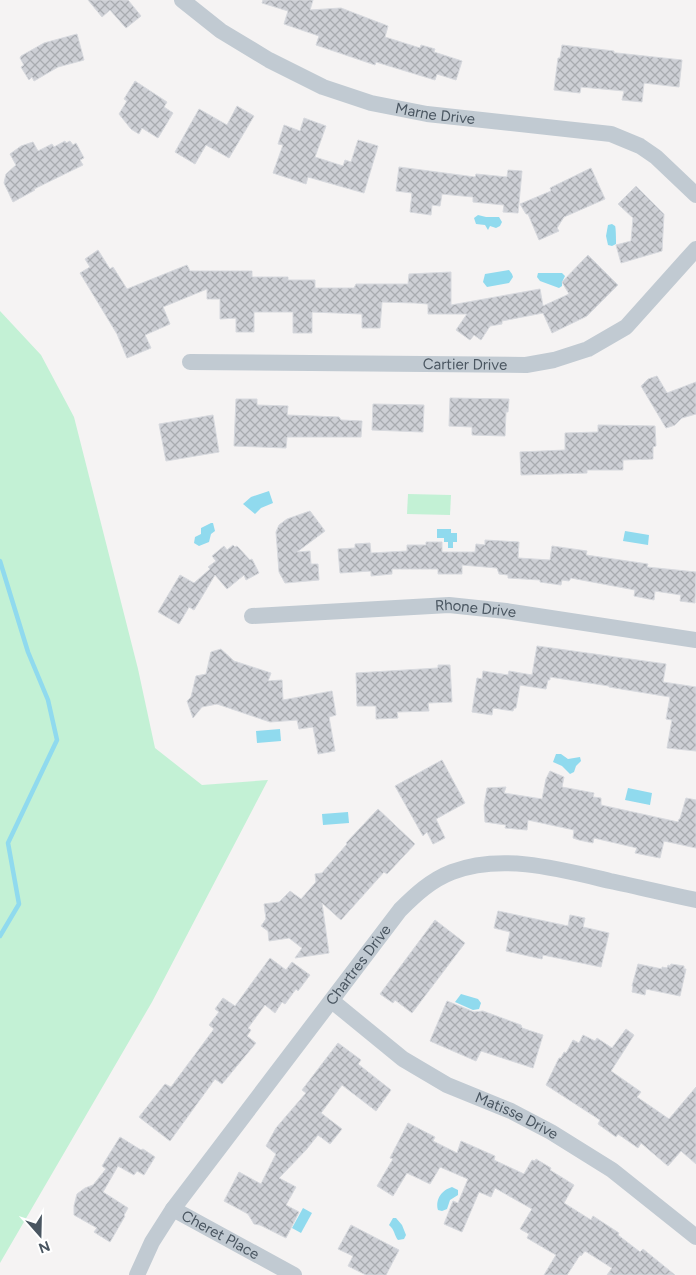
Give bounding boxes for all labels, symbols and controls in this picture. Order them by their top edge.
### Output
street label: Marne Drive [394,99,476,128]
street label: Cartier Drive [423,355,507,374]
street label: Rhone Drive [434,596,517,621]
street label: Chartres Drive [322,921,395,1009]
street label: Matisse Drive [472,1088,562,1143]
street label: Cheret Place [178,1206,262,1263]
north arrow [15,1210,65,1260]
text: N [36,1237,52,1257]

